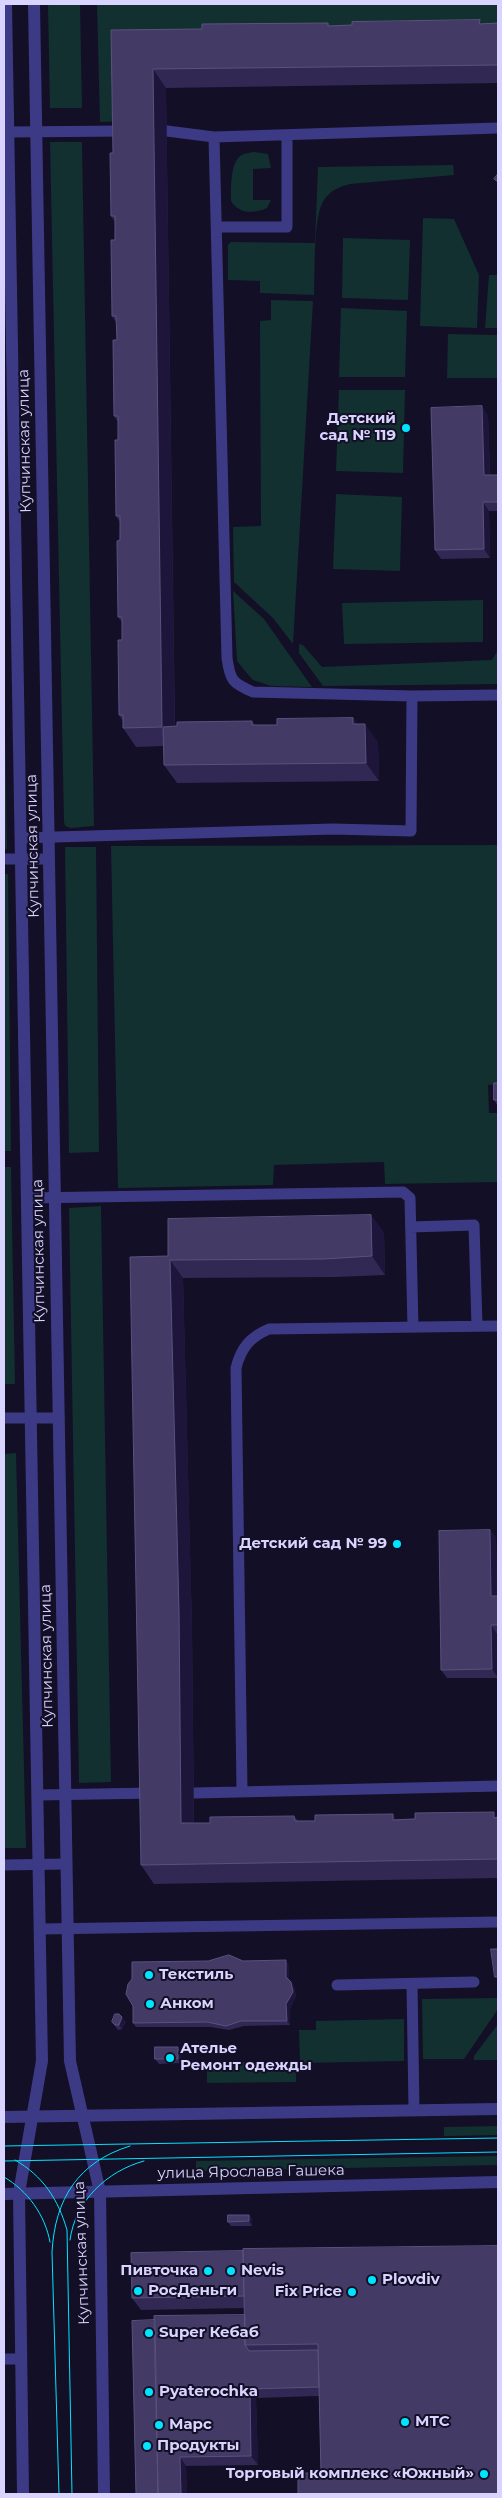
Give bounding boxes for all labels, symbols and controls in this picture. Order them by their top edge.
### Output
street label: Купчинская улица [15,369,35,513]
place label: Детский сад № 119 [319,410,396,445]
marker: Детский сад № 119 [400,422,412,434]
street label: Купчинская улица [23,774,43,918]
street label: Купчинская улица [29,1179,49,1323]
place label: Детский сад № 99 [239,1535,387,1553]
marker: Детский сад № 99 [391,1538,403,1550]
street label: Купчинская улица [37,1584,57,1728]
place label: Текстиль [159,1966,233,1984]
marker: Текстиль [143,1969,155,1981]
place label: Анком [160,1995,214,2013]
marker: Анком [144,1998,156,2010]
place label: Ателье Ремонт одежды [180,2040,312,2075]
marker: Ателье Ремонт одежды [164,2052,176,2064]
street label: улица Ярослава Гашека [157,2161,345,2183]
street label: Купчинская улица [70,2181,94,2325]
place label: Пивточка [120,2262,198,2280]
place label: Nevis [241,2262,284,2280]
marker: Пивточка [202,2265,214,2277]
marker: Nevis [225,2265,237,2277]
place label: Plovdiv [382,2271,440,2289]
marker: Plovdiv [366,2274,378,2286]
place label: РосДеньги [148,2282,237,2300]
place label: Fix Price [275,2283,342,2301]
marker: РосДеньги [132,2285,144,2297]
marker: Fix Price [346,2286,358,2298]
place label: Super Кебаб [159,2324,259,2342]
marker: Super Кебаб [143,2327,155,2339]
place label: Pyaterochka [159,2383,258,2401]
marker: Pyaterochka [143,2386,155,2398]
place label: МТС [415,2413,450,2431]
place label: Марс [169,2416,212,2434]
marker: МТС [399,2416,411,2428]
marker: Марс [153,2419,165,2431]
place label: Продукты [157,2437,239,2455]
marker: Продукты [141,2440,153,2452]
place label: Торговый комплекс «Южный» [226,2465,474,2483]
marker: Торговый комплекс «Южный» [478,2468,490,2480]

